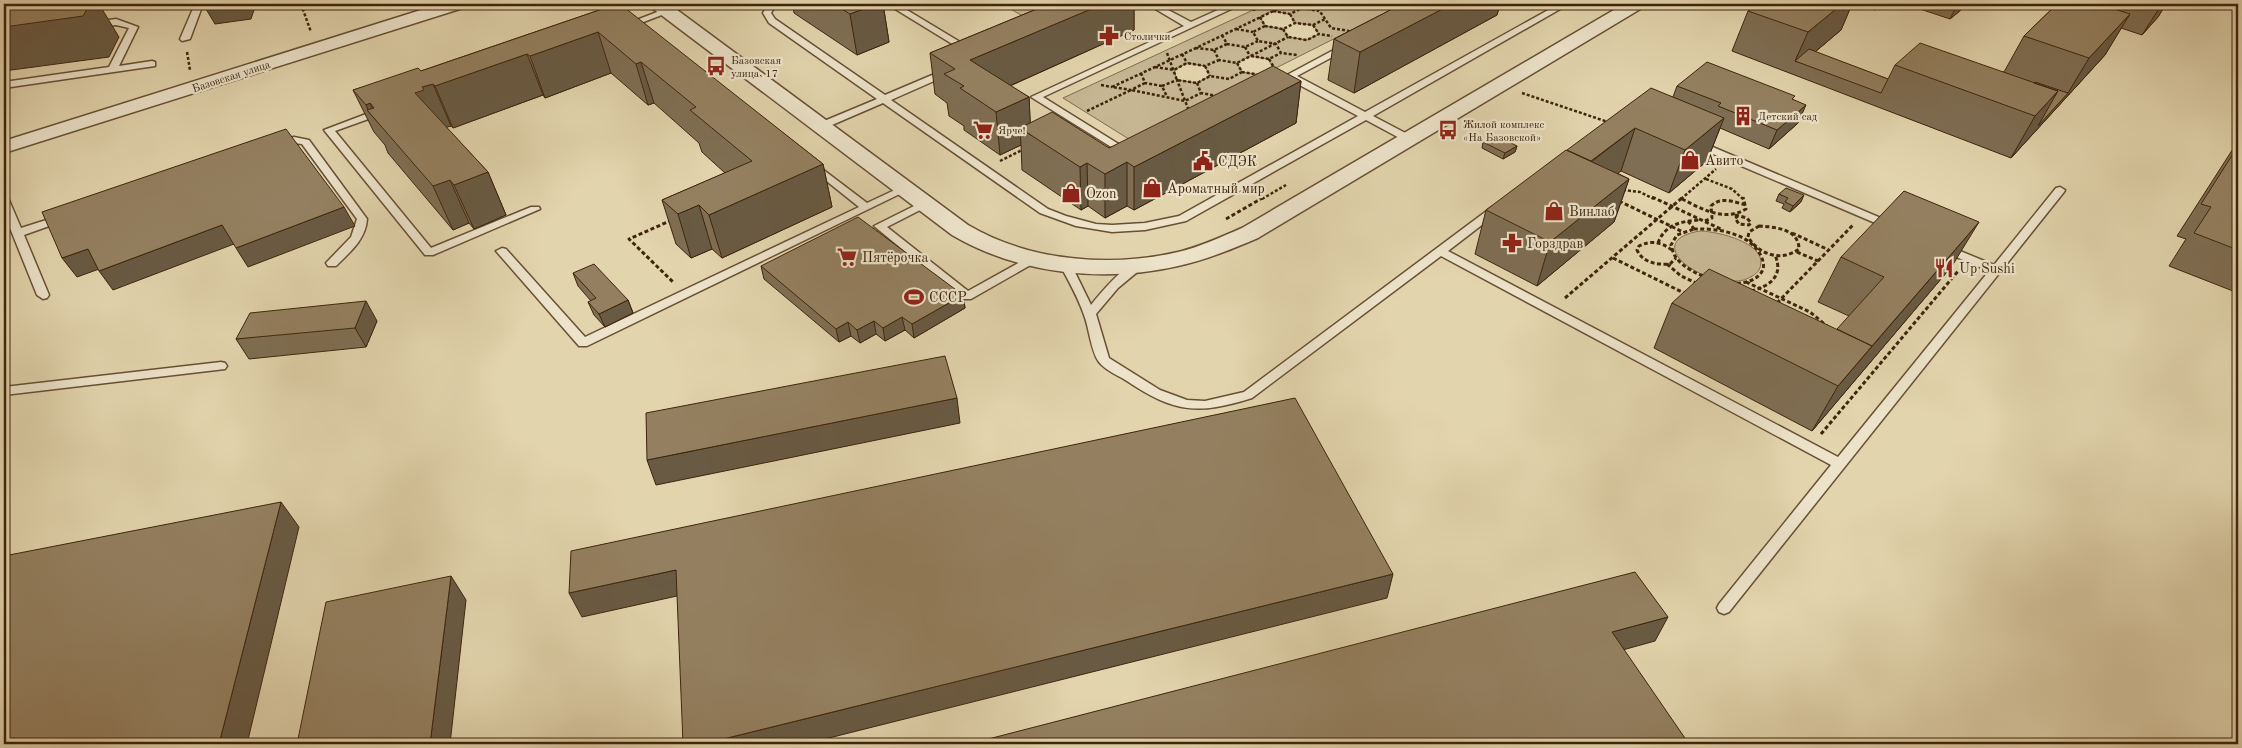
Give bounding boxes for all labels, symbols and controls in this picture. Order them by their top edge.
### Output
pharmacy icon: Столички [1098,25,1120,47]
place label: Столички [1124,32,1171,43]
bus stop icon: Базовская улица, 17 [705,55,727,77]
place label: Базовская улица, 17 [731,56,781,80]
street label: Базовская улица [191,59,272,95]
building icon: Детский сад [1732,105,1754,127]
place label: Детский сад [1758,112,1818,123]
supermarket icon: Ярче! [972,119,994,141]
bus stop icon: Жилой комплекс «На Базовской» [1437,119,1459,141]
place label: Жилой комплекс «На Базовской» [1463,120,1544,144]
place label: Ярче! [998,126,1026,137]
shop icon: Авито [1679,149,1701,171]
public building icon: СДЭК [1192,150,1214,172]
place label: Авито [1705,154,1744,168]
place label: СДЭК [1218,155,1257,169]
shop icon: Ароматный мир [1141,177,1163,199]
shop icon: Ozon [1060,182,1082,204]
place label: Ароматный мир [1167,182,1265,196]
place label: Ozon [1086,187,1117,201]
shop icon: Винлаб [1543,200,1565,222]
place label: Винлаб [1569,205,1615,219]
pharmacy icon: Горздрав [1501,232,1523,254]
place label: Горздрав [1527,237,1583,251]
supermarket icon: Пятёрочка [836,246,858,268]
place label: Пятёрочка [862,251,929,265]
restaurant icon: Up Sushi [1933,257,1955,279]
place label: Up Sushi [1959,262,2015,276]
sports icon: СССР [903,286,925,308]
place label: СССР [929,291,967,305]

